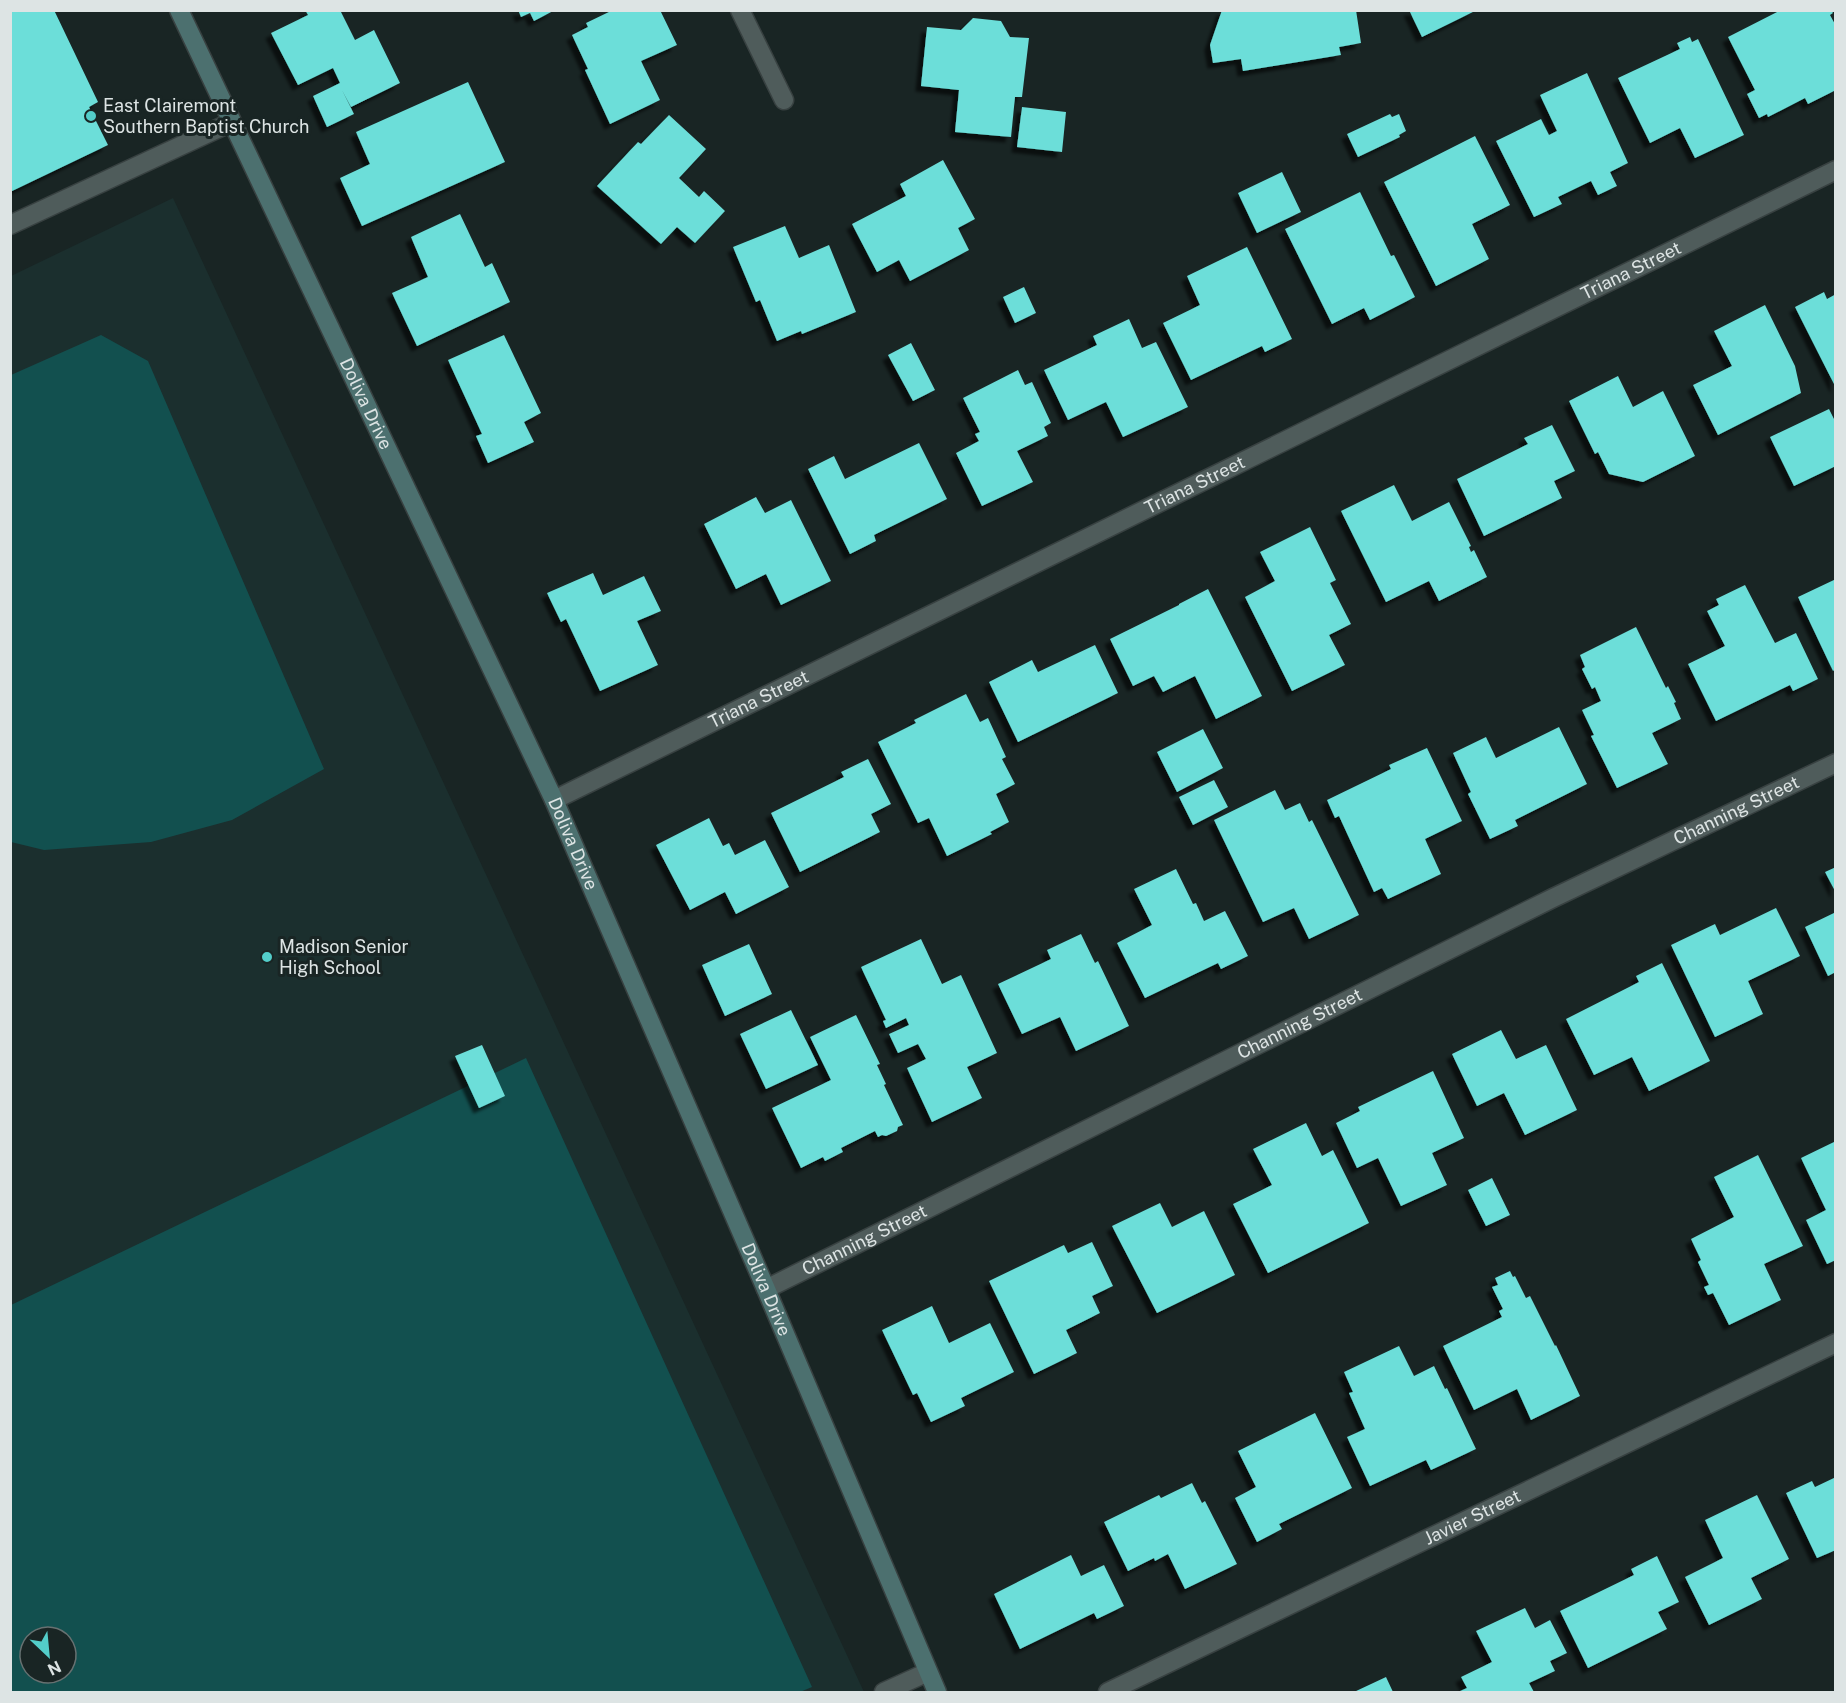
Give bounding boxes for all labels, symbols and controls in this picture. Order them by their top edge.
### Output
place label: East Clairemont Southern Baptist Church [103,95,309,137]
marker: East Clairemont Southern Baptist Church [84,109,98,123]
street label: Triana Street [1577,237,1684,304]
street label: Doliva Drive [336,355,397,453]
street label: Triana Street [1141,451,1248,518]
street label: Triana Street [705,666,812,732]
street label: Channing Street [1670,771,1802,849]
street label: Doliva Drive [544,794,603,893]
place label: Madison Senior High School [279,936,409,978]
marker: Madison Senior High School [260,950,274,964]
street label: Channing Street [1234,984,1365,1063]
street label: Channing Street [798,1200,930,1279]
street label: Doliva Drive [737,1240,796,1339]
street label: Javier Street [1420,1485,1524,1549]
north arrow [18,1625,78,1685]
text: N [45,1657,64,1679]

